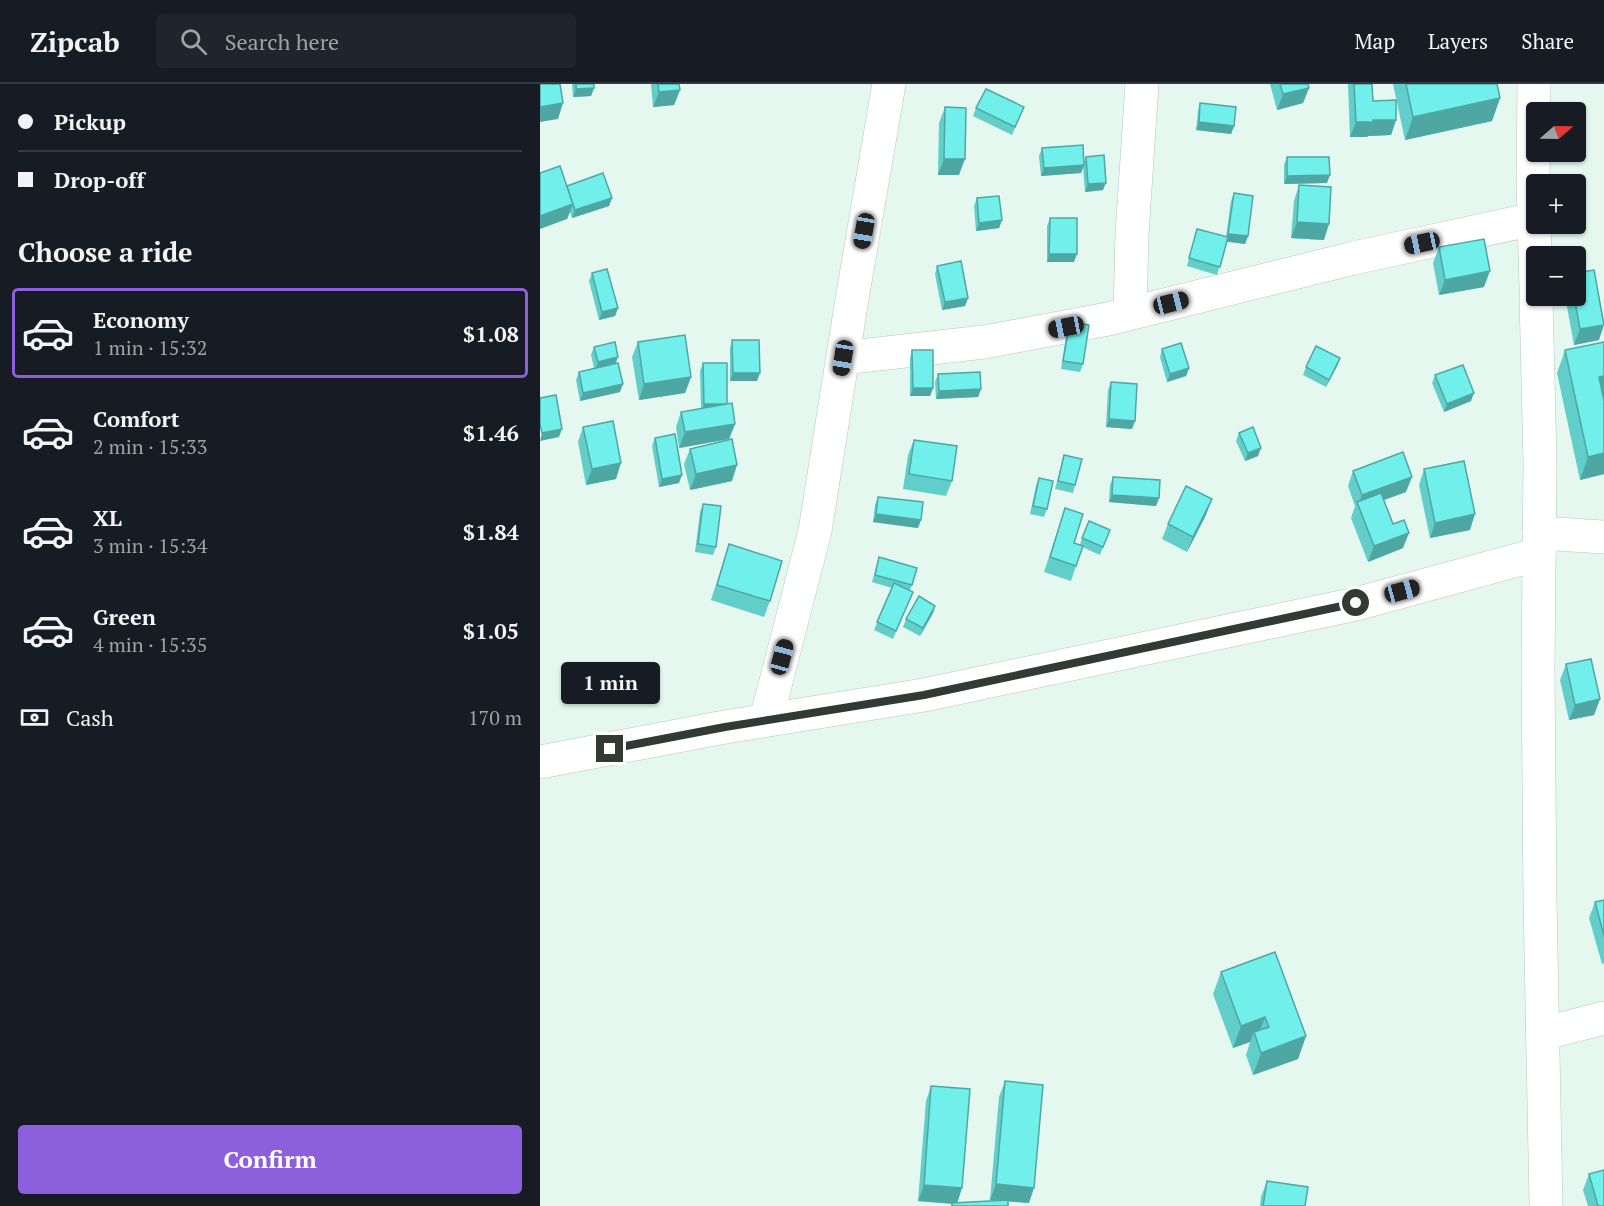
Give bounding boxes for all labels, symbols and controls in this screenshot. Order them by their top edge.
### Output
search box [156,14,576,68]
text: Zipcab [30,23,120,60]
icon: search [177,25,210,58]
text: Search here [225,27,339,56]
text: Map [1354,27,1395,55]
text: Layers [1428,27,1488,55]
text: Share [1521,27,1574,55]
north arrow [1526,102,1586,162]
map controls [1526,102,1586,306]
text: Pickup [54,107,126,136]
text: Drop-off [54,165,145,194]
button: + [1526,174,1586,234]
car [852,212,876,250]
car [1403,230,1441,256]
text: Choose a ride [18,234,193,270]
button: − [1526,246,1586,306]
car [1151,290,1191,316]
text: Economy [93,305,189,334]
icon: car [21,306,75,360]
car [1047,315,1085,339]
text: $1.08 [463,319,519,348]
text: 1 min · 15:32 [93,334,207,361]
car [831,339,855,377]
text: Comfort [93,404,179,433]
icon: car [21,405,75,459]
text: $1.46 [463,418,519,447]
text: 2 min · 15:33 [93,433,207,460]
text: XL [93,503,122,532]
icon: car [21,504,75,558]
text: $1.84 [463,517,519,546]
text: 3 min · 15:34 [93,532,207,559]
car [1382,578,1422,604]
route start [1342,589,1369,616]
text: Green [93,602,156,631]
icon: car [21,603,75,657]
text: $1.05 [463,616,519,645]
text: 4 min · 15:35 [93,631,207,658]
car [769,637,795,677]
callout: 1 min [560,662,659,704]
text: 1 min [583,669,638,696]
icon: cash [18,701,51,734]
text: Cash [66,703,114,732]
text: 170 m [468,704,522,731]
route end [596,735,623,762]
button: Confirm [18,1125,522,1194]

